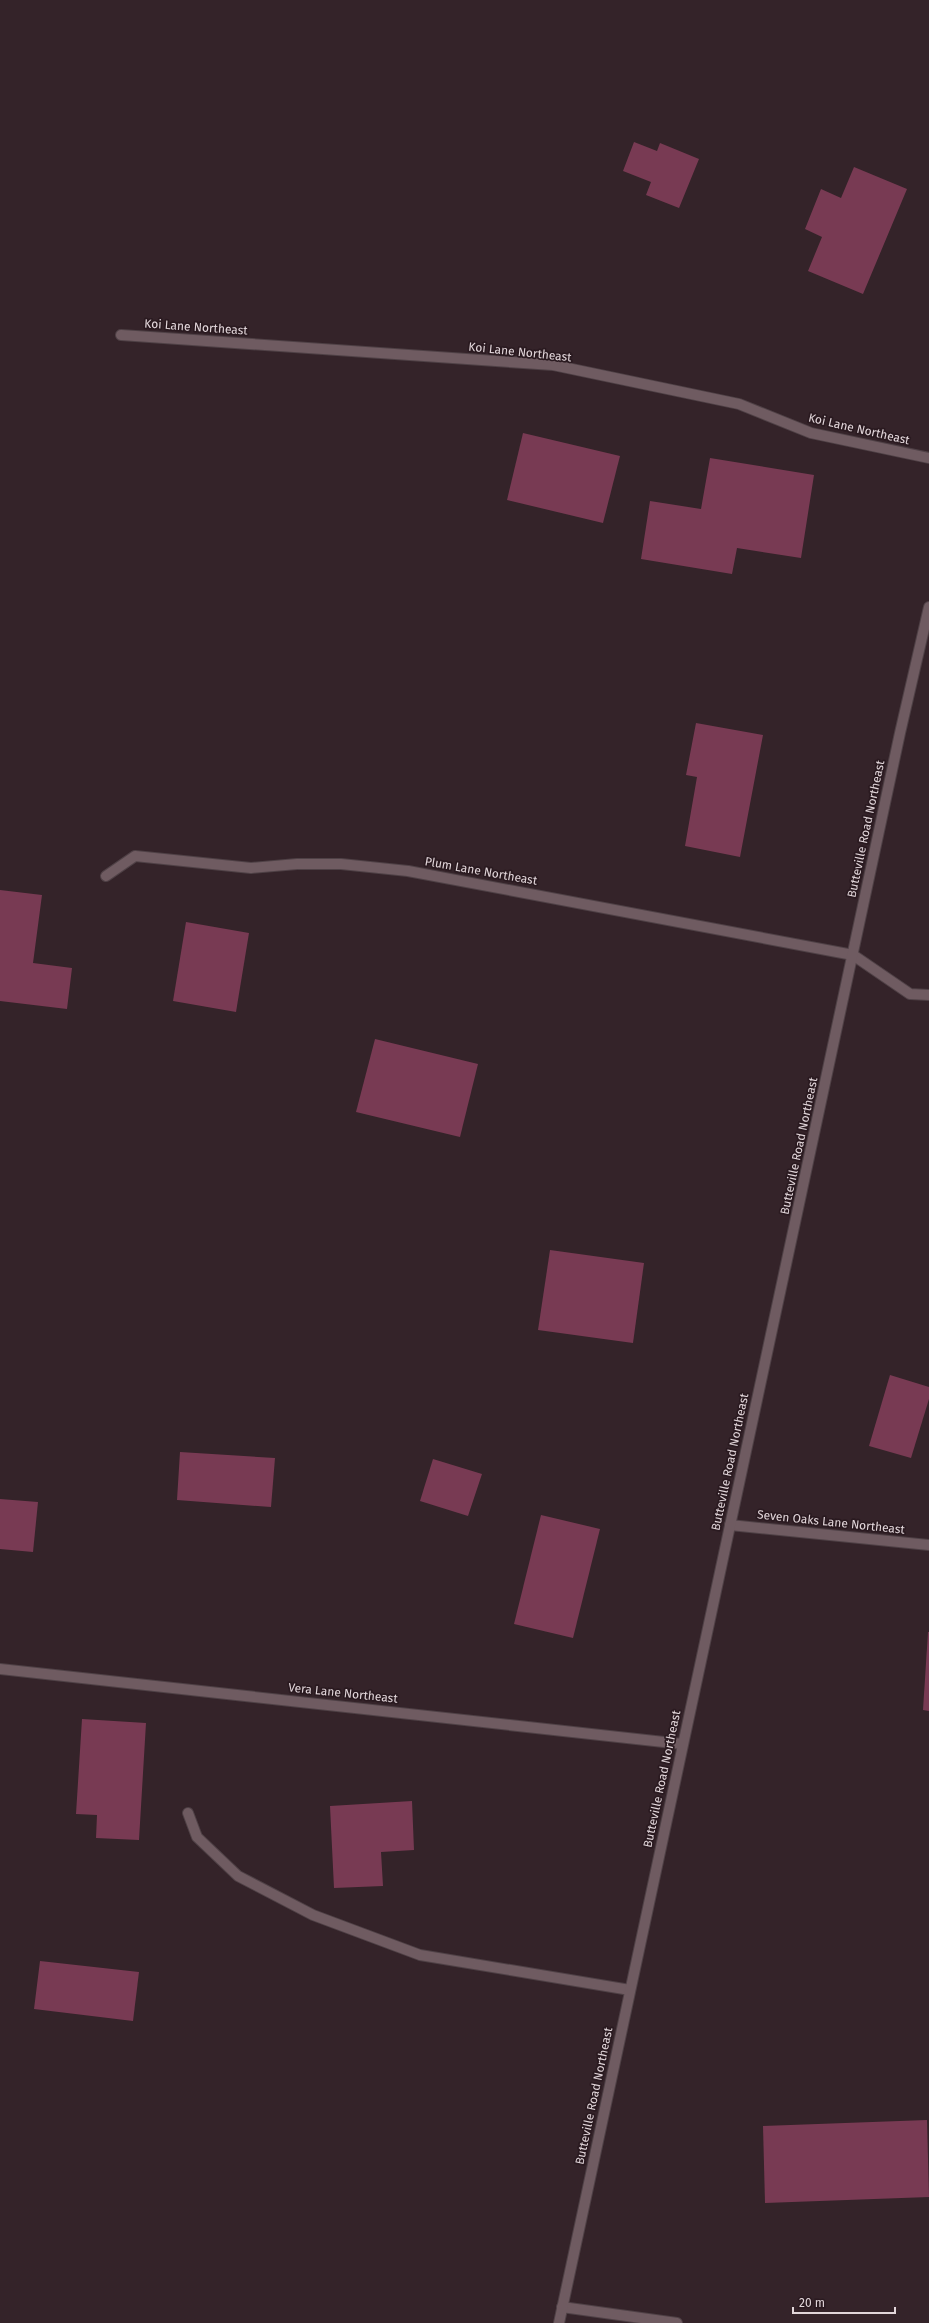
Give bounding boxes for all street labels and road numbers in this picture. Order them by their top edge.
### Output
street label: Koi Lane Northeast [144,316,249,338]
street label: Koi Lane Northeast [468,340,573,364]
street label: Koi Lane Northeast [807,411,912,448]
street label: Butteville Road Northeast [845,758,888,899]
street label: Plum Lane Northeast [424,854,539,888]
street label: Butteville Road Northeast [778,1075,821,1216]
street label: Butteville Road Northeast [709,1391,752,1532]
street label: Seven Oaks Lane Northeast [757,1507,906,1537]
street label: Vera Lane Northeast [288,1680,399,1706]
street label: Butteville Road Northeast [641,1708,684,1849]
street label: Butteville Road Northeast [573,2025,616,2166]

